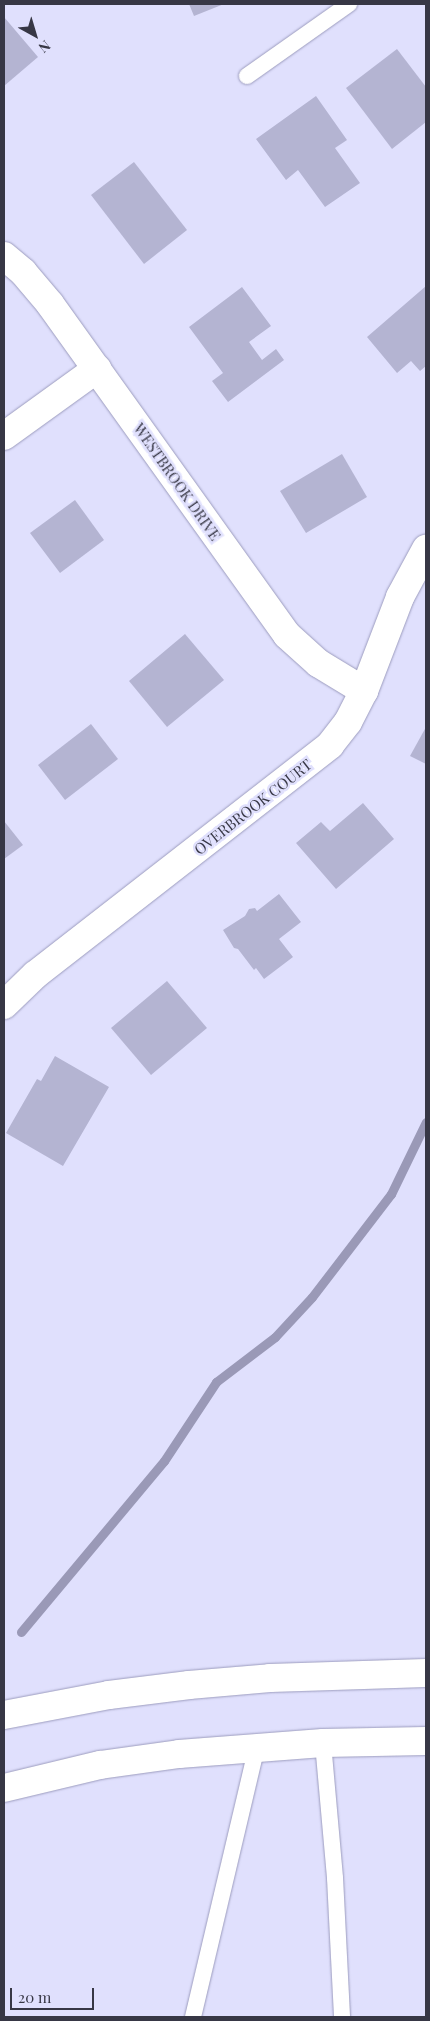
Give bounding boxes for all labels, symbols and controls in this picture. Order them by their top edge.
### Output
north arrow [10,10,60,60]
text: N [35,36,55,58]
street label: WESTBROOK DRIVE [130,420,224,544]
street label: OVERBROOK COURT [191,755,315,859]
scale bar [12,1978,96,2010]
text: 20 m [18,1987,51,2007]

